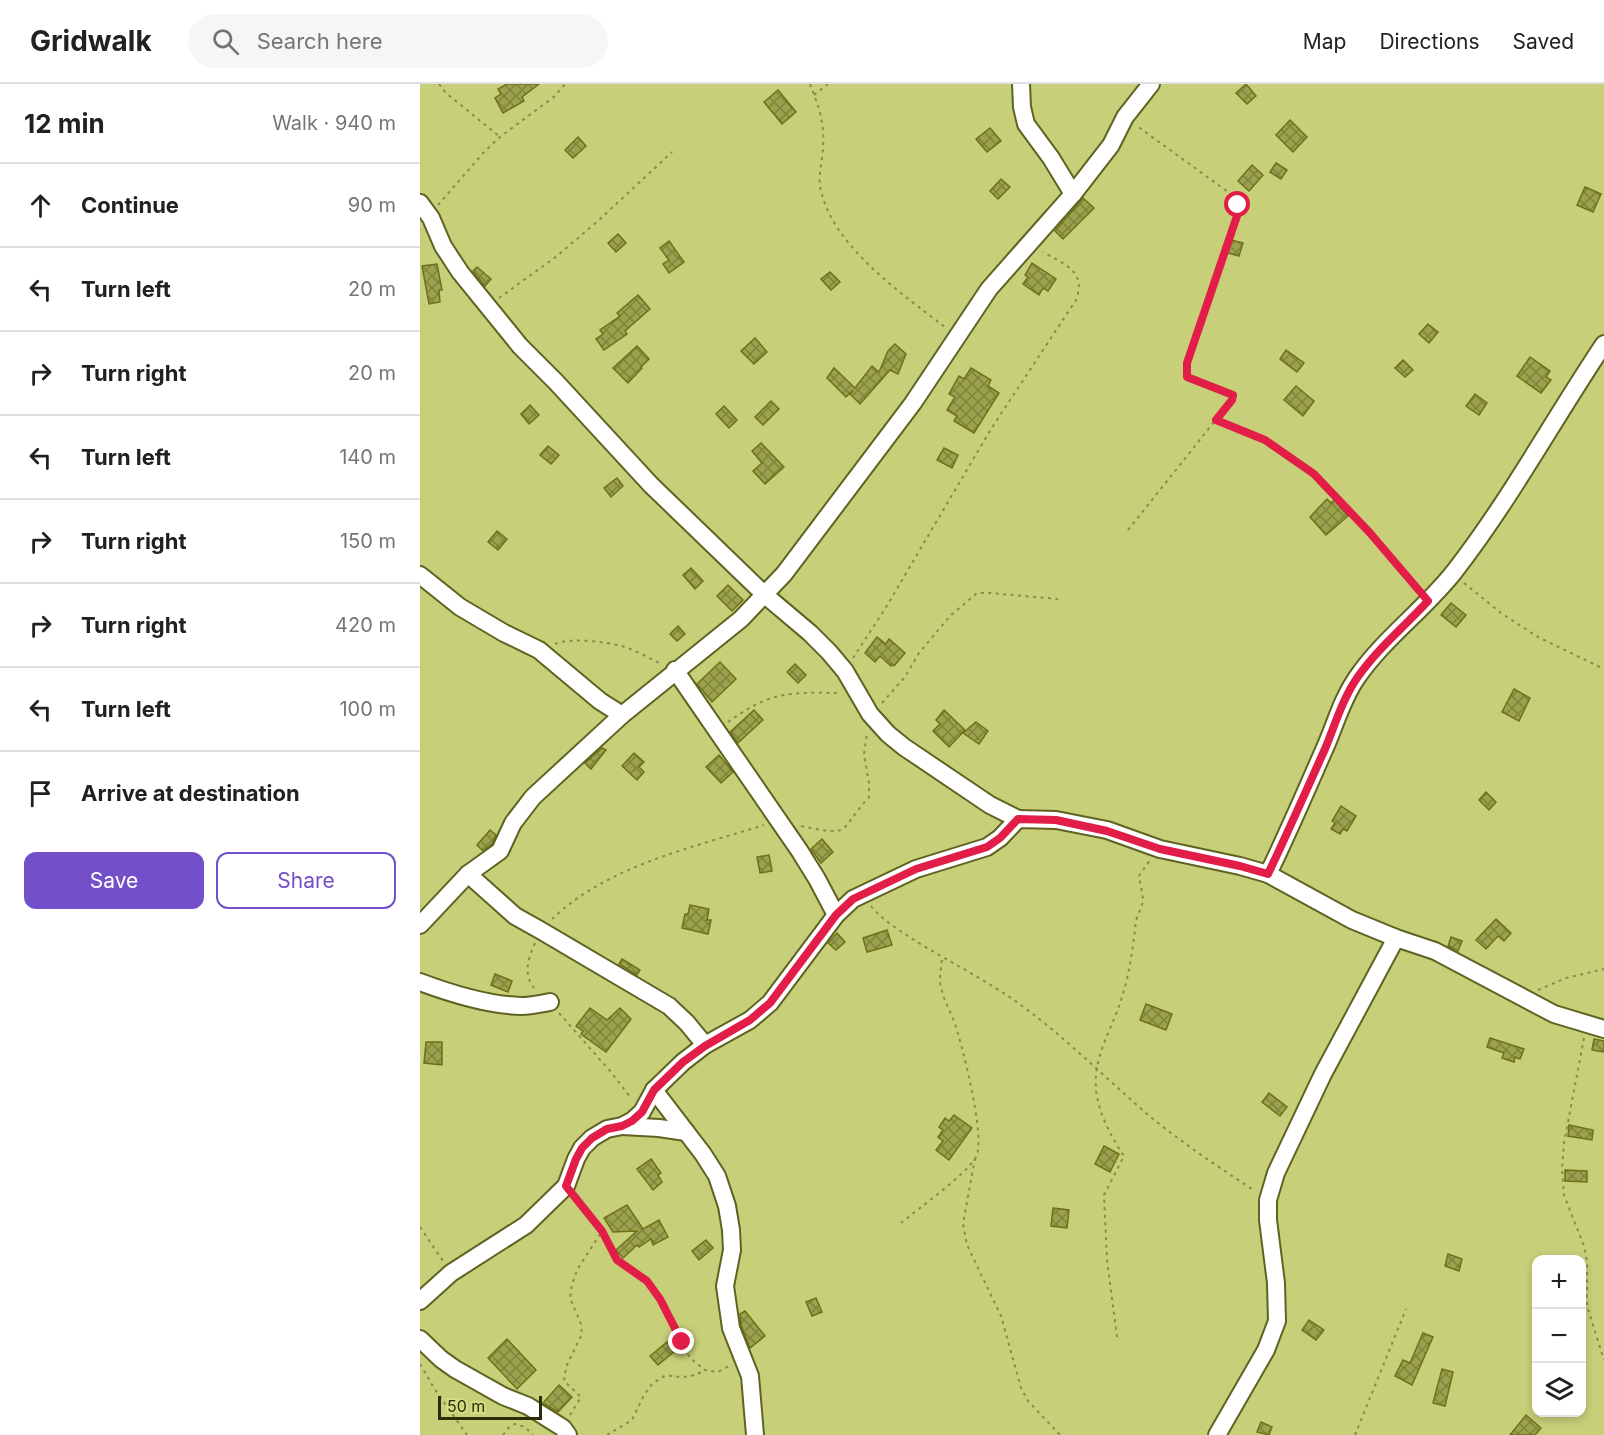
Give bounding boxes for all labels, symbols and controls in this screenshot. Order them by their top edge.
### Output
search box [188,14,608,68]
text: Gridwalk [30,24,152,58]
icon: search [209,25,242,58]
text: Search here [257,28,382,54]
text: Map [1303,29,1346,54]
text: Directions [1379,29,1480,54]
text: Saved [1513,29,1574,54]
text: 12 min [24,108,105,139]
text: Walk · 940 m [272,111,396,135]
icon: ahead [24,189,57,222]
route start [1224,191,1250,217]
text: Continue [81,192,179,218]
text: 90 m [348,193,396,217]
icon: left [24,273,57,306]
text: Turn left [81,276,171,302]
text: 20 m [348,277,396,301]
icon: right [24,357,57,390]
text: Turn right [81,360,187,386]
text: 20 m [348,361,396,385]
icon: left [24,441,57,474]
text: Turn left [81,444,171,470]
text: 140 m [339,445,396,469]
icon: right [24,525,57,558]
text: Turn right [81,528,187,554]
text: 150 m [340,529,396,553]
icon: right [24,609,57,642]
text: Turn right [81,612,187,638]
text: 420 m [335,613,396,637]
icon: left [24,693,57,726]
text: Turn left [81,696,171,722]
text: 100 m [339,697,396,721]
icon: arrive [24,777,57,810]
text: Arrive at destination [81,780,300,806]
button: Save [24,852,204,909]
button: Share [216,852,396,909]
map controls [1532,1255,1586,1417]
button: + [1532,1255,1586,1309]
button: − [1532,1309,1586,1363]
route end [668,1328,694,1354]
button: layers [1532,1363,1586,1417]
scale bar [438,1393,542,1420]
text: 50 m [447,1396,485,1416]

